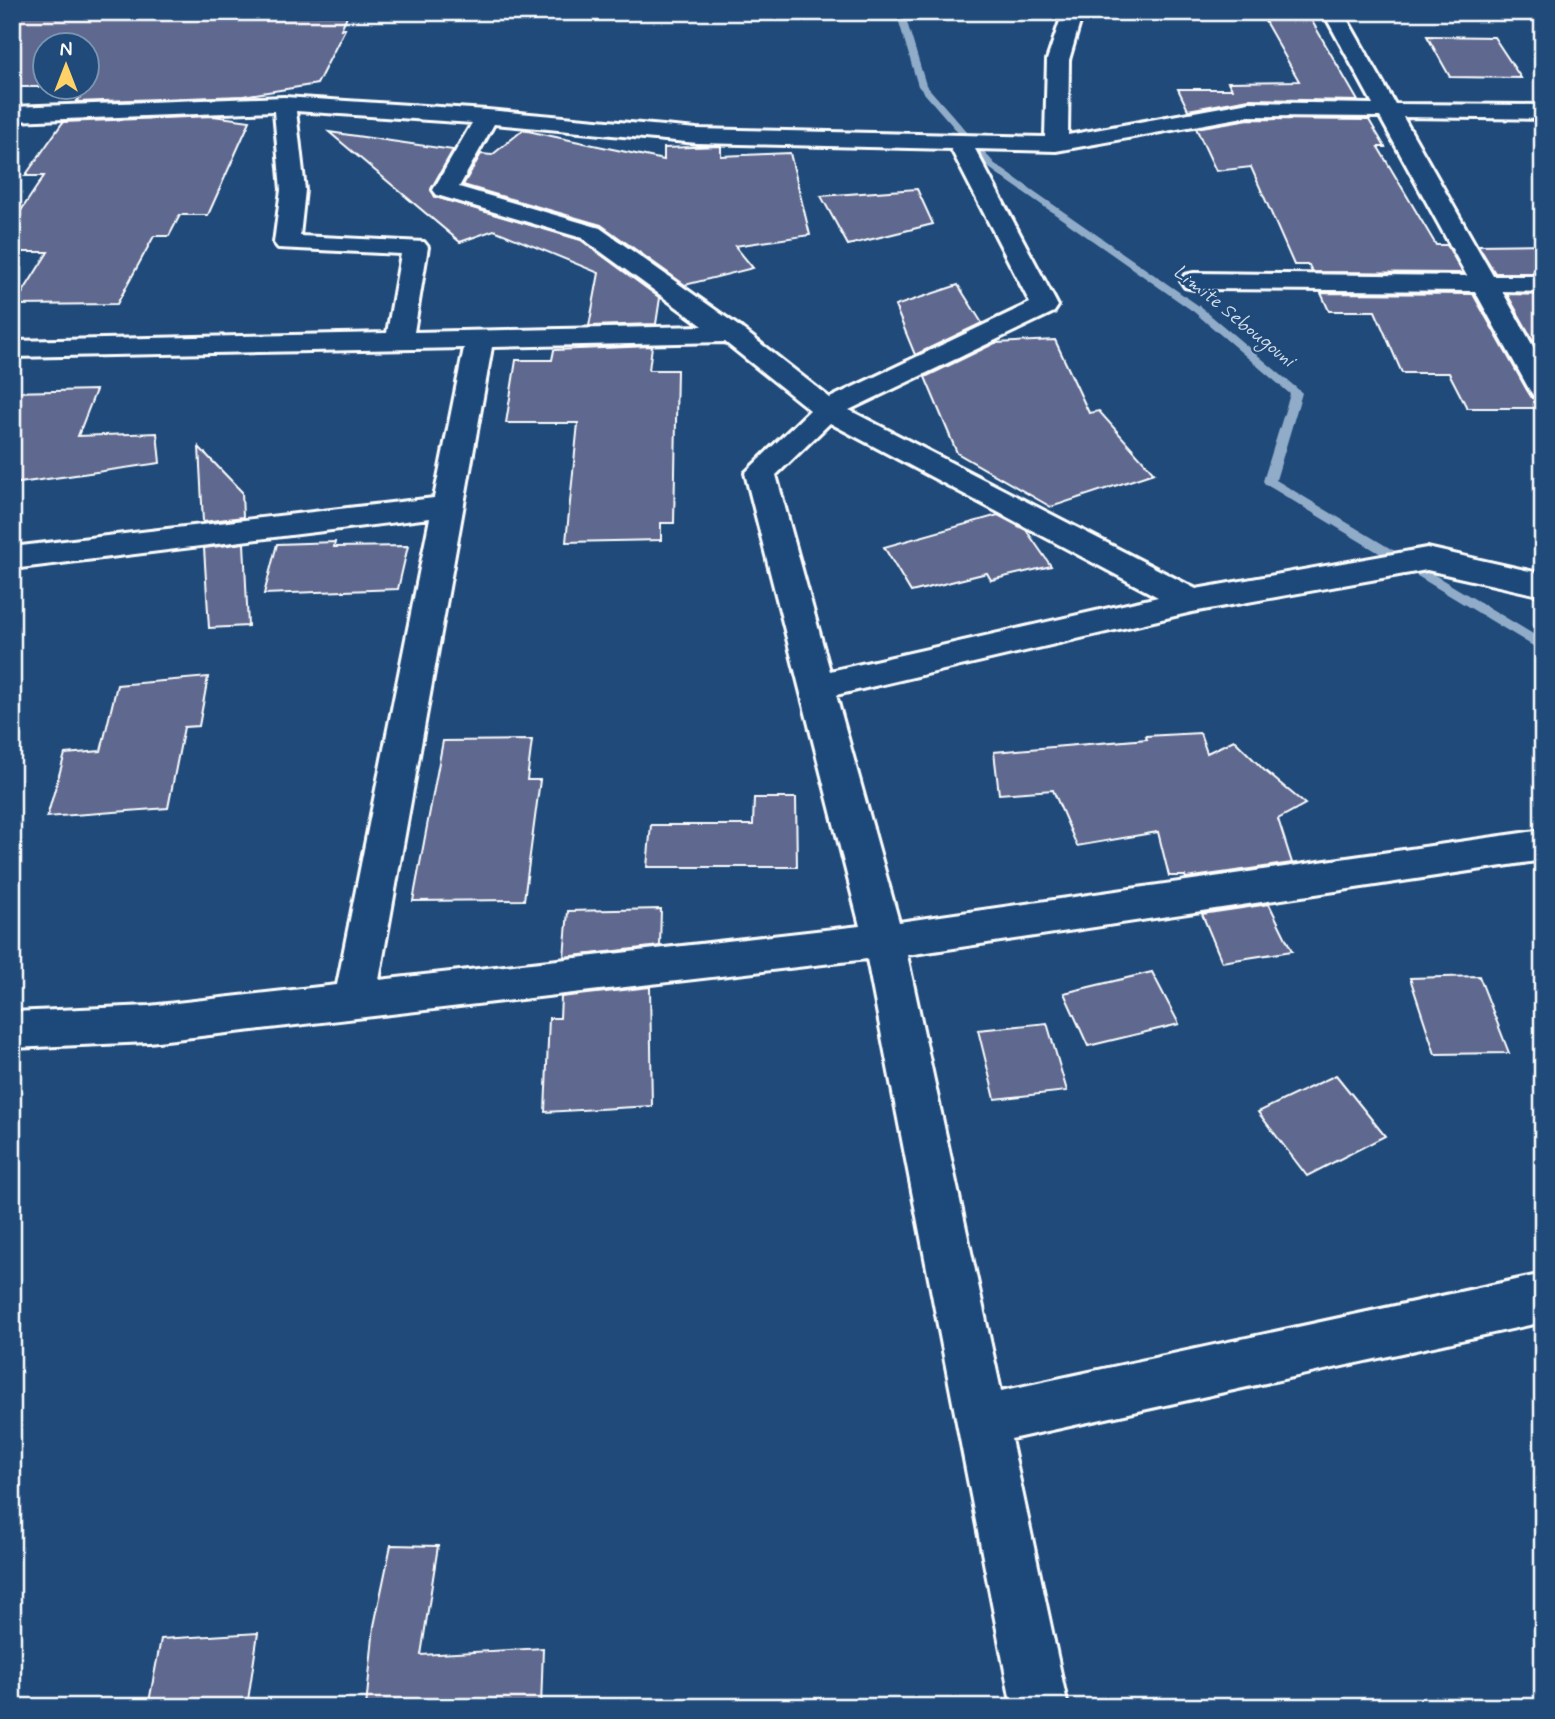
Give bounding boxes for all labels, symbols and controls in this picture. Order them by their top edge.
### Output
north arrow [32,32,102,102]
text: N [60,38,72,63]
water label: Limite Sebougouni [1167,259,1302,376]

